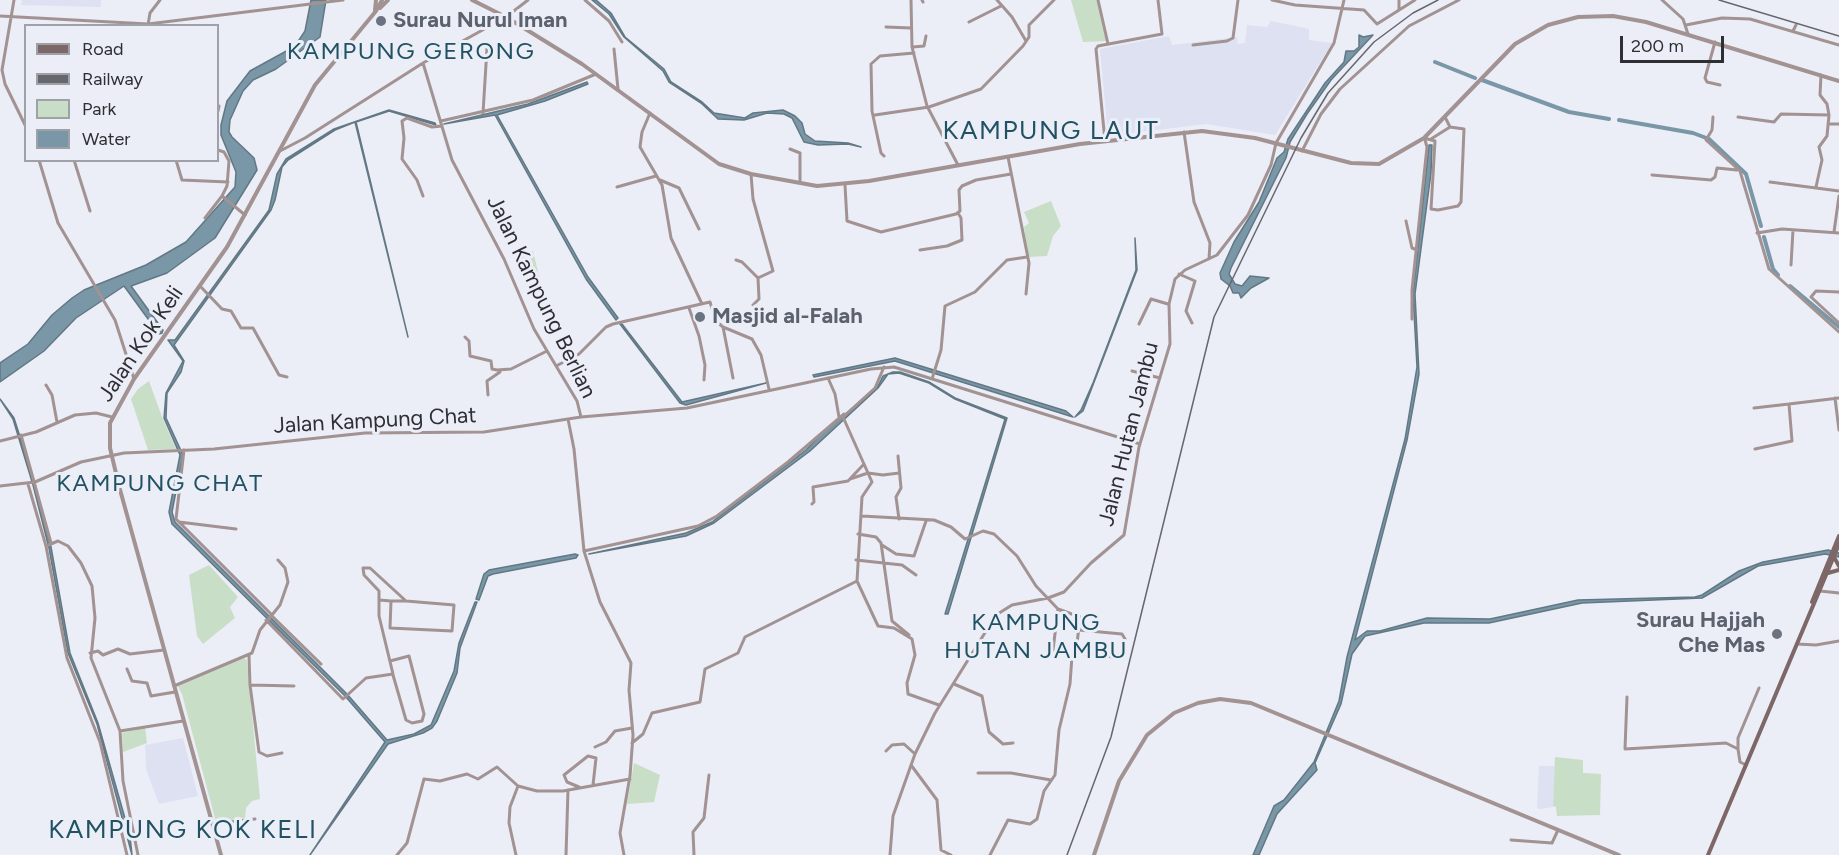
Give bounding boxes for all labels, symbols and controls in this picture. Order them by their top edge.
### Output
place label: Surau Nurul Iman [393,8,567,34]
marker: Surau Nurul Iman [374,14,388,28]
legend [24,24,219,162]
scale bar [1623,24,1726,62]
text: 200 m [1631,35,1684,57]
text: Road [82,38,123,60]
district label: KAMPUNG GERONG [287,38,535,66]
text: Railway [82,68,143,90]
text: Park [82,98,116,120]
district label: KAMPUNG LAUT [943,115,1159,147]
text: Water [82,128,130,150]
street label: Jalan Kampung Berlian [481,192,601,402]
street label: Jalan Kok Keli [93,281,189,407]
place label: Masjid al-Falah [712,304,863,330]
marker: Masjid al-Falah [693,310,707,324]
street label: Jalan Hutan Jambu [1093,339,1165,529]
street label: Jalan Kampung Chat [273,403,477,439]
district label: KAMPUNG CHAT [56,470,264,498]
place label: Surau Hajjah Che Mas [1636,608,1765,660]
district label: KAMPUNG HUTAN JAMBU [944,609,1128,665]
marker: Surau Hajjah Che Mas [1770,627,1784,641]
district label: KAMPUNG KOK KELI [48,814,318,846]

